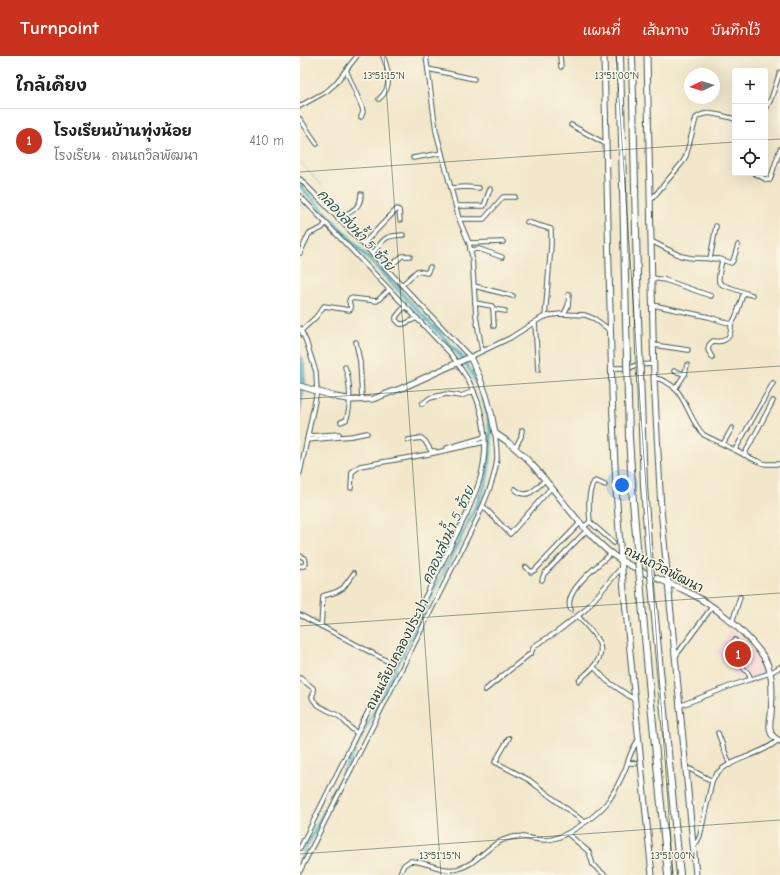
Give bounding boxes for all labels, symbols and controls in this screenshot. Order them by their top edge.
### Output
text: Turnpoint [20,17,99,39]
text: แผนที่ [583,22,620,39]
text: เส้นทาง [642,22,689,39]
text: บันทึกไว้ [711,22,760,39]
north arrow [684,68,720,104]
map controls [732,68,768,176]
button: + [732,68,768,104]
text: 13°51'15"N [363,70,405,82]
text: 13°51'00"N [595,70,639,82]
text: ใกล้เคียง [16,76,87,95]
button: − [732,104,768,140]
text: โรงเรียนบ้านทุ่งน้อย [54,122,192,140]
text: 1 [26,133,32,148]
text: 410 m [250,133,284,148]
button: locate [732,140,768,176]
text: โรงเรียน · ถนนถวิลพัฒนา [54,148,198,163]
water label: คลองส่งน้ำ 5 ซ้าย [314,182,403,276]
your location [612,475,632,495]
water label: คลองส่งน้ำ 5 ซ้าย [413,480,479,586]
street label: ถนนถวิลพัฒนา [622,543,706,595]
street label: ถนนเลียบคลองประปา [362,595,432,712]
pin: 1 [725,639,751,669]
text: 13°51'15"N [419,850,461,862]
text: 13°51'00"N [651,850,695,862]

